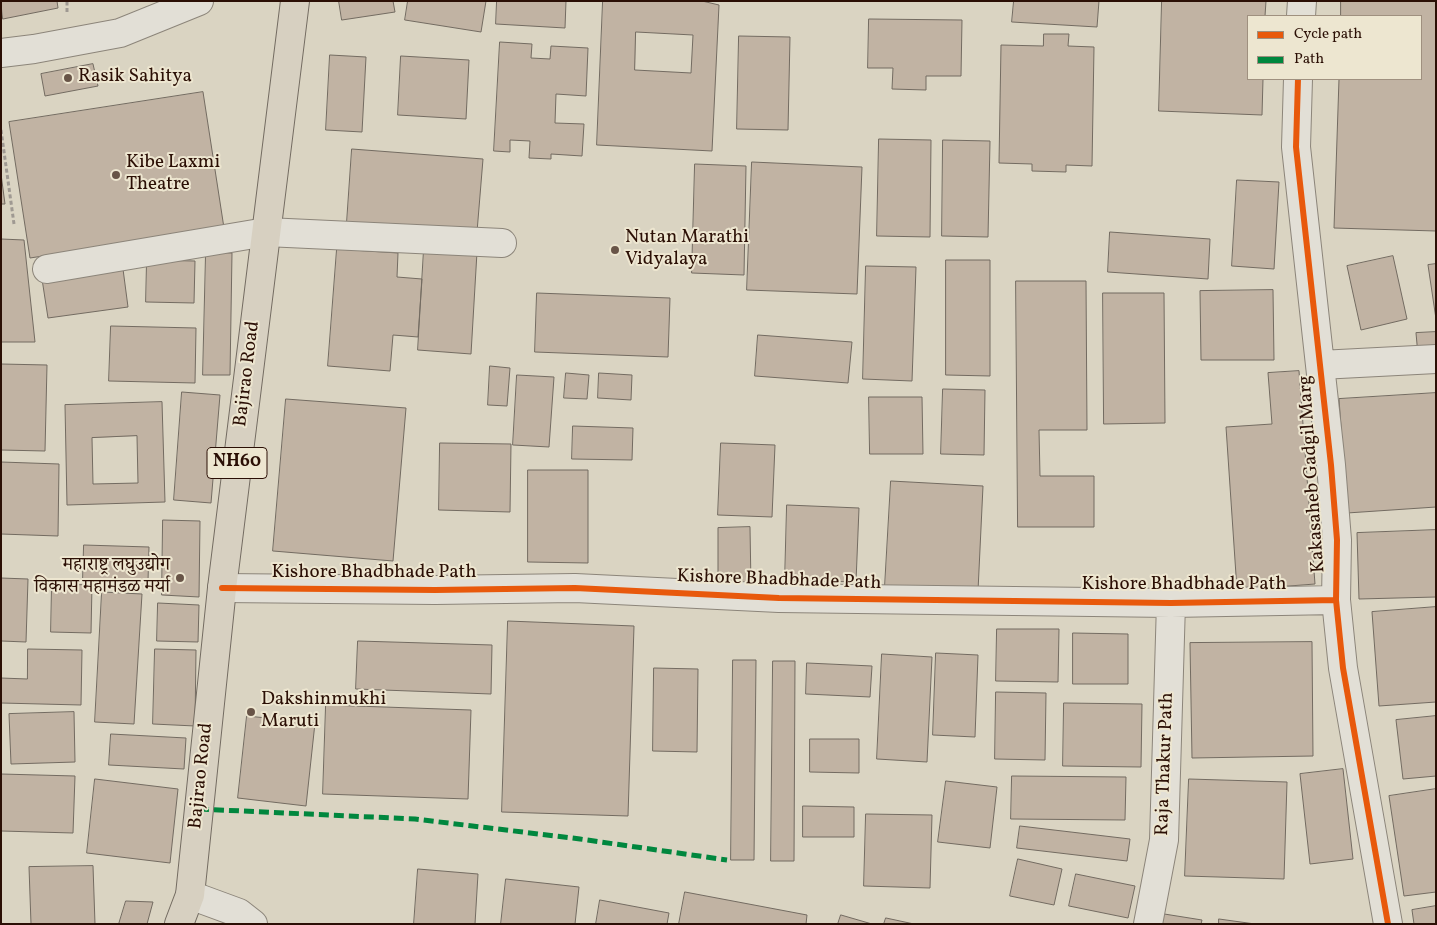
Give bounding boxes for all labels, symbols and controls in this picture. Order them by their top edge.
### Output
legend [1247,15,1422,80]
text: Cycle path [1294,24,1362,45]
text: Path [1294,49,1324,70]
place label: Rasik Sahitya [78,67,192,89]
marker: Rasik Sahitya [62,72,74,84]
place label: Kibe Laxmi Theatre [126,153,220,197]
marker: Kibe Laxmi Theatre [110,169,122,181]
place label: Nutan Marathi Vidyalaya [625,228,749,272]
marker: Nutan Marathi Vidyalaya [609,244,621,256]
street label: Bajirao Road [230,320,266,428]
street label: Kakasaheb Gadgil Marg [1295,374,1331,574]
road number: NH60 [207,448,267,478]
place label: महाराष्ट्र लघुउद्योग विकास महामंडळ मर्या [34,556,170,600]
street label: Kishore Bhadbhade Path [272,563,476,585]
street label: Kishore Bhadbhade Path [676,566,882,596]
marker: महाराष्ट्र लघुउद्योग विकास महामंडळ मर्या [174,572,186,584]
street label: Kishore Bhadbhade Path [1082,575,1286,597]
place label: Dakshinmukhi Maruti [261,690,386,734]
street label: Raja Thakur Path [1152,692,1180,836]
marker: Dakshinmukhi Maruti [245,706,257,718]
street label: Bajirao Road [185,722,219,830]

